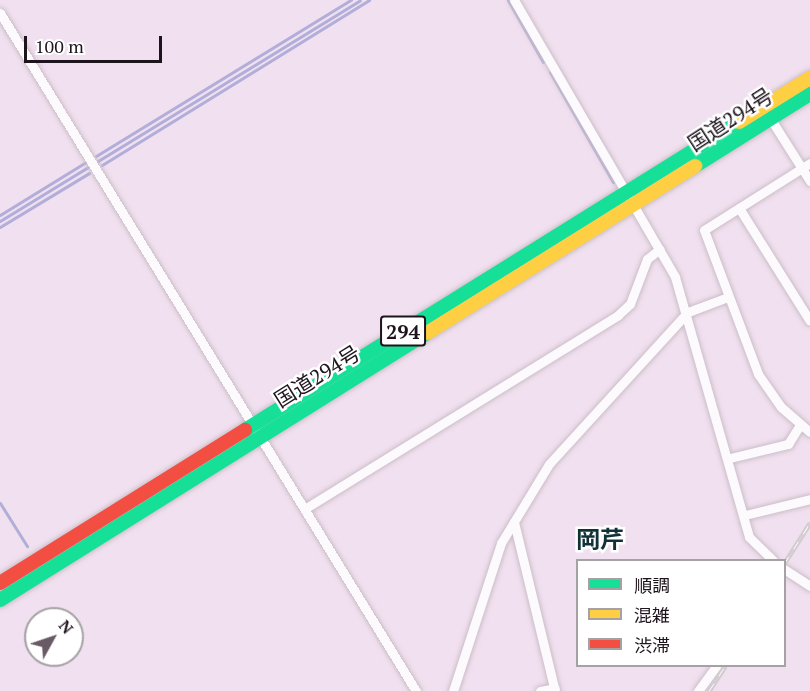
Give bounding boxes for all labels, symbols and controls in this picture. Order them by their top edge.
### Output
scale bar [27,24,165,62]
text: 100 m [35,34,84,58]
street label: 国道294号 [683,82,777,156]
road number: 294 [379,314,427,348]
street label: 国道294号 [269,340,365,412]
district label: 岡芹 [576,526,624,554]
legend [576,559,786,667]
text: 順調 [634,573,670,597]
text: 混雑 [634,603,670,627]
north arrow [24,607,84,667]
text: N [54,615,79,638]
text: 渋滞 [634,633,670,657]

